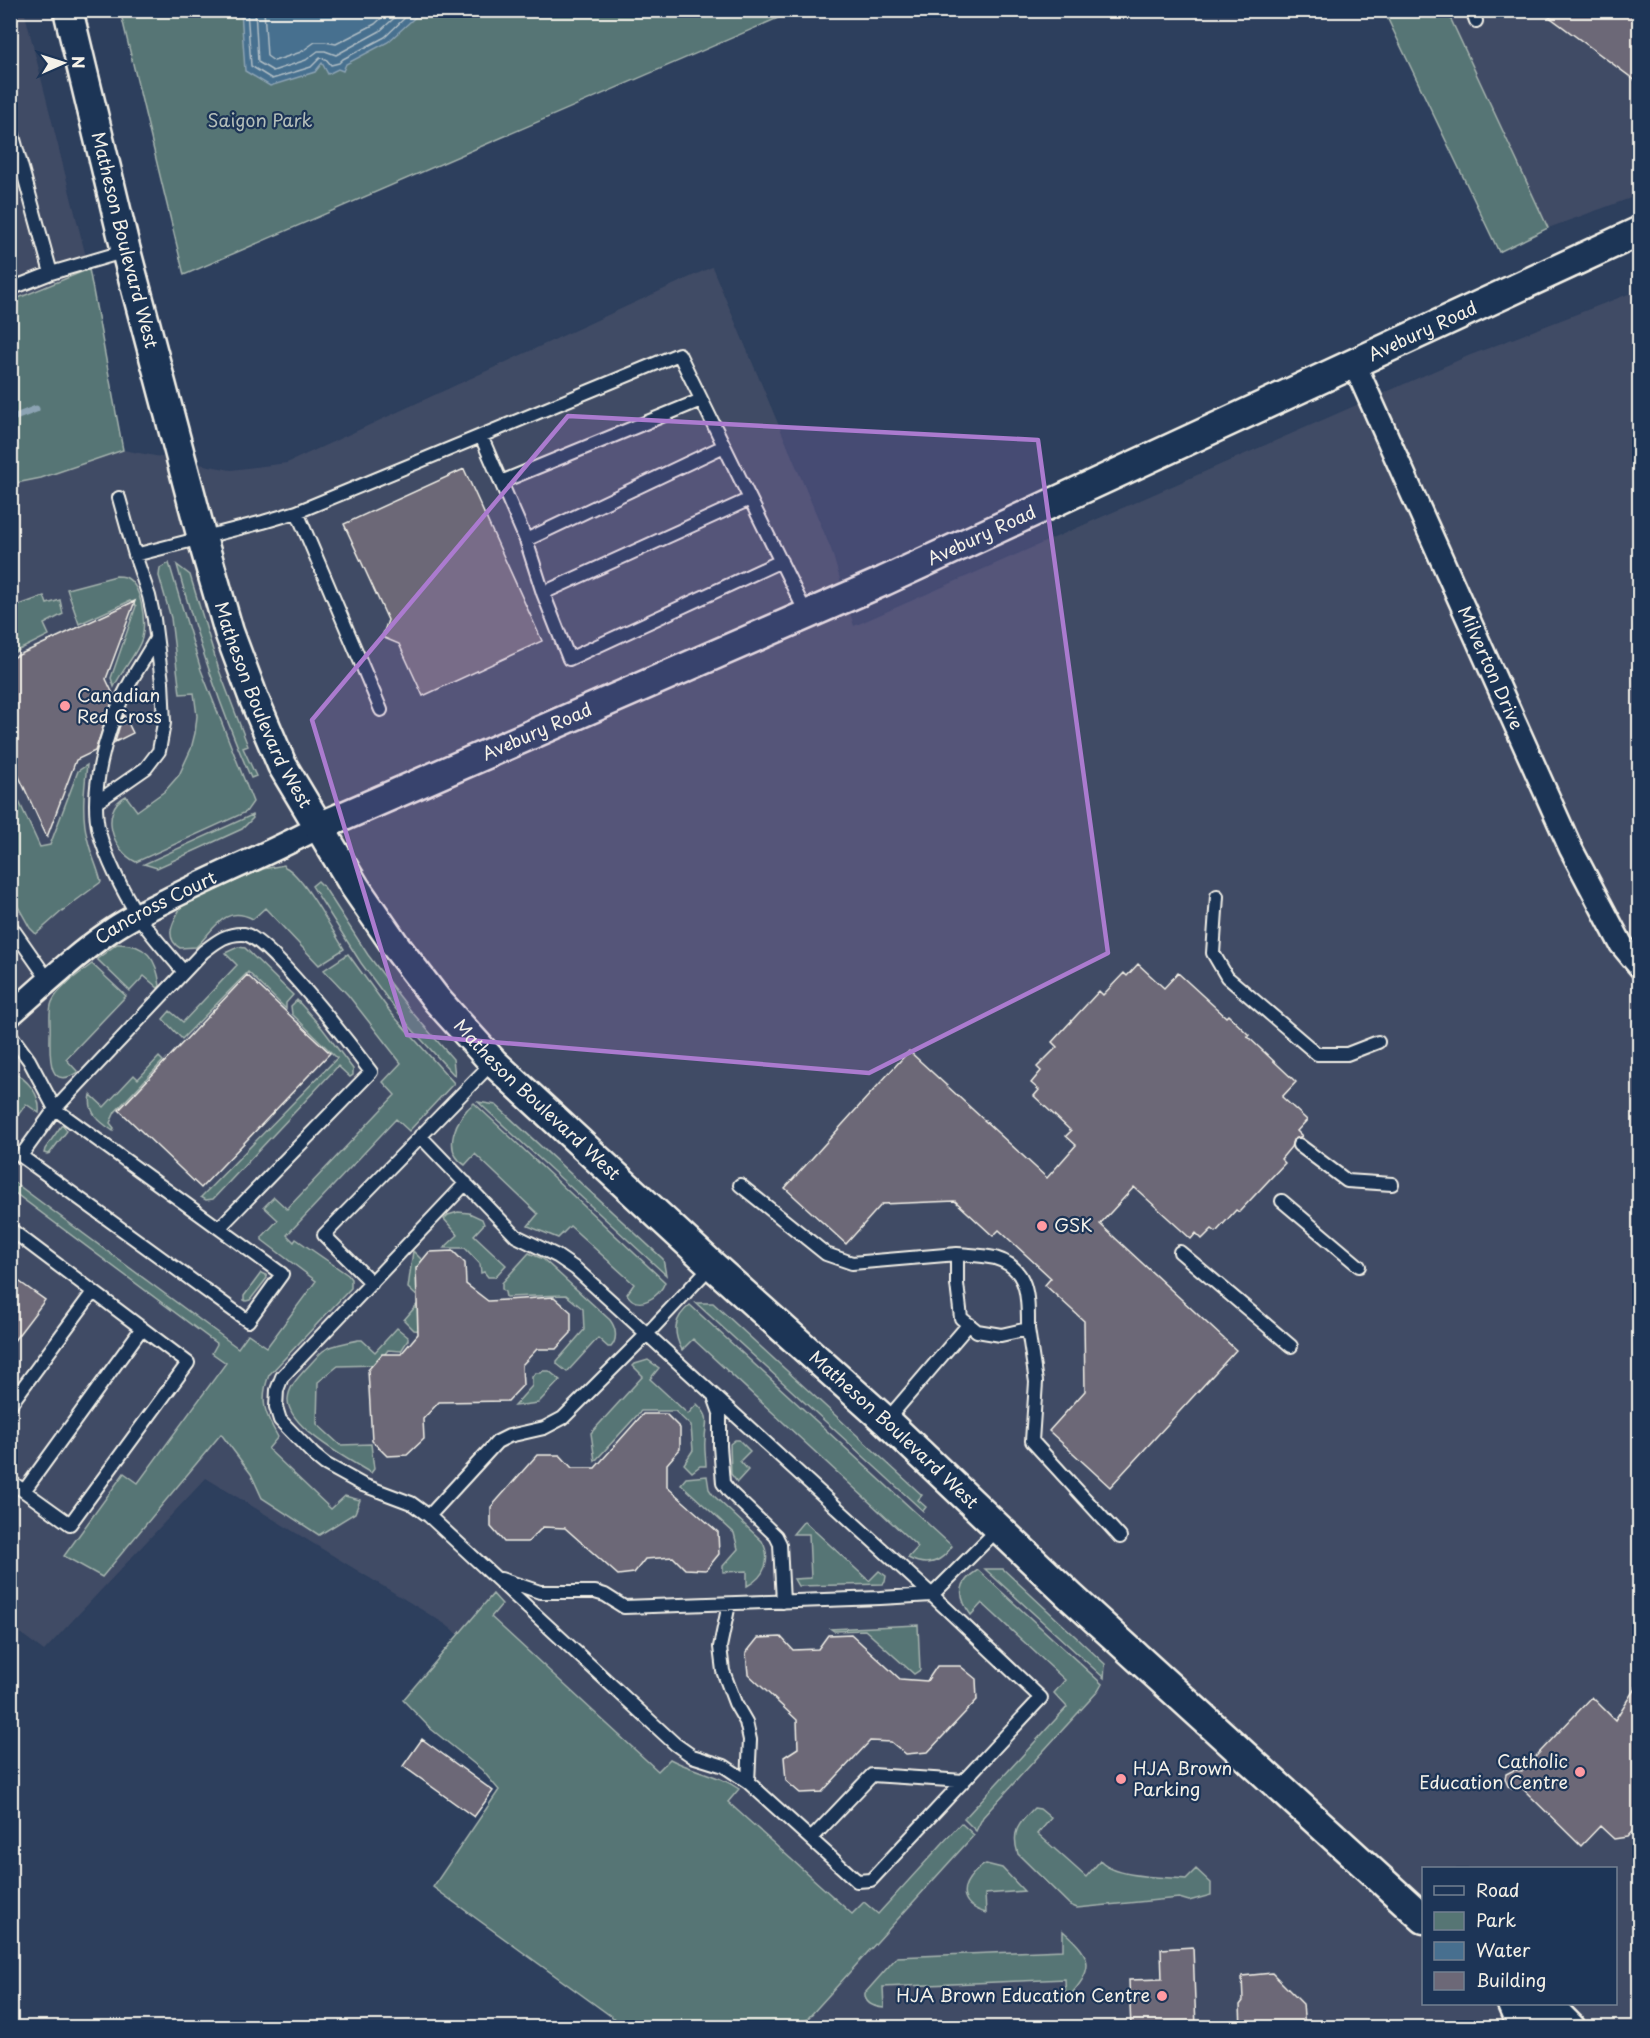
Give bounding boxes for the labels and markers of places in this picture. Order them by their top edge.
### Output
place label: Canadian Red Cross [77,681,162,729]
marker: Canadian Red Cross [58,699,72,713]
place label: GSK [1054,1211,1092,1238]
marker: GSK [1035,1219,1049,1233]
place label: Catholic Education Centre [1419,1747,1568,1795]
place label: HJA Brown Parking [1133,1754,1232,1802]
marker: Catholic Education Centre [1573,1765,1587,1779]
marker: HJA Brown Parking [1114,1772,1128,1786]
place label: HJA Brown Education Centre [896,1981,1150,2008]
marker: HJA Brown Education Centre [1155,1989,1169,2003]

